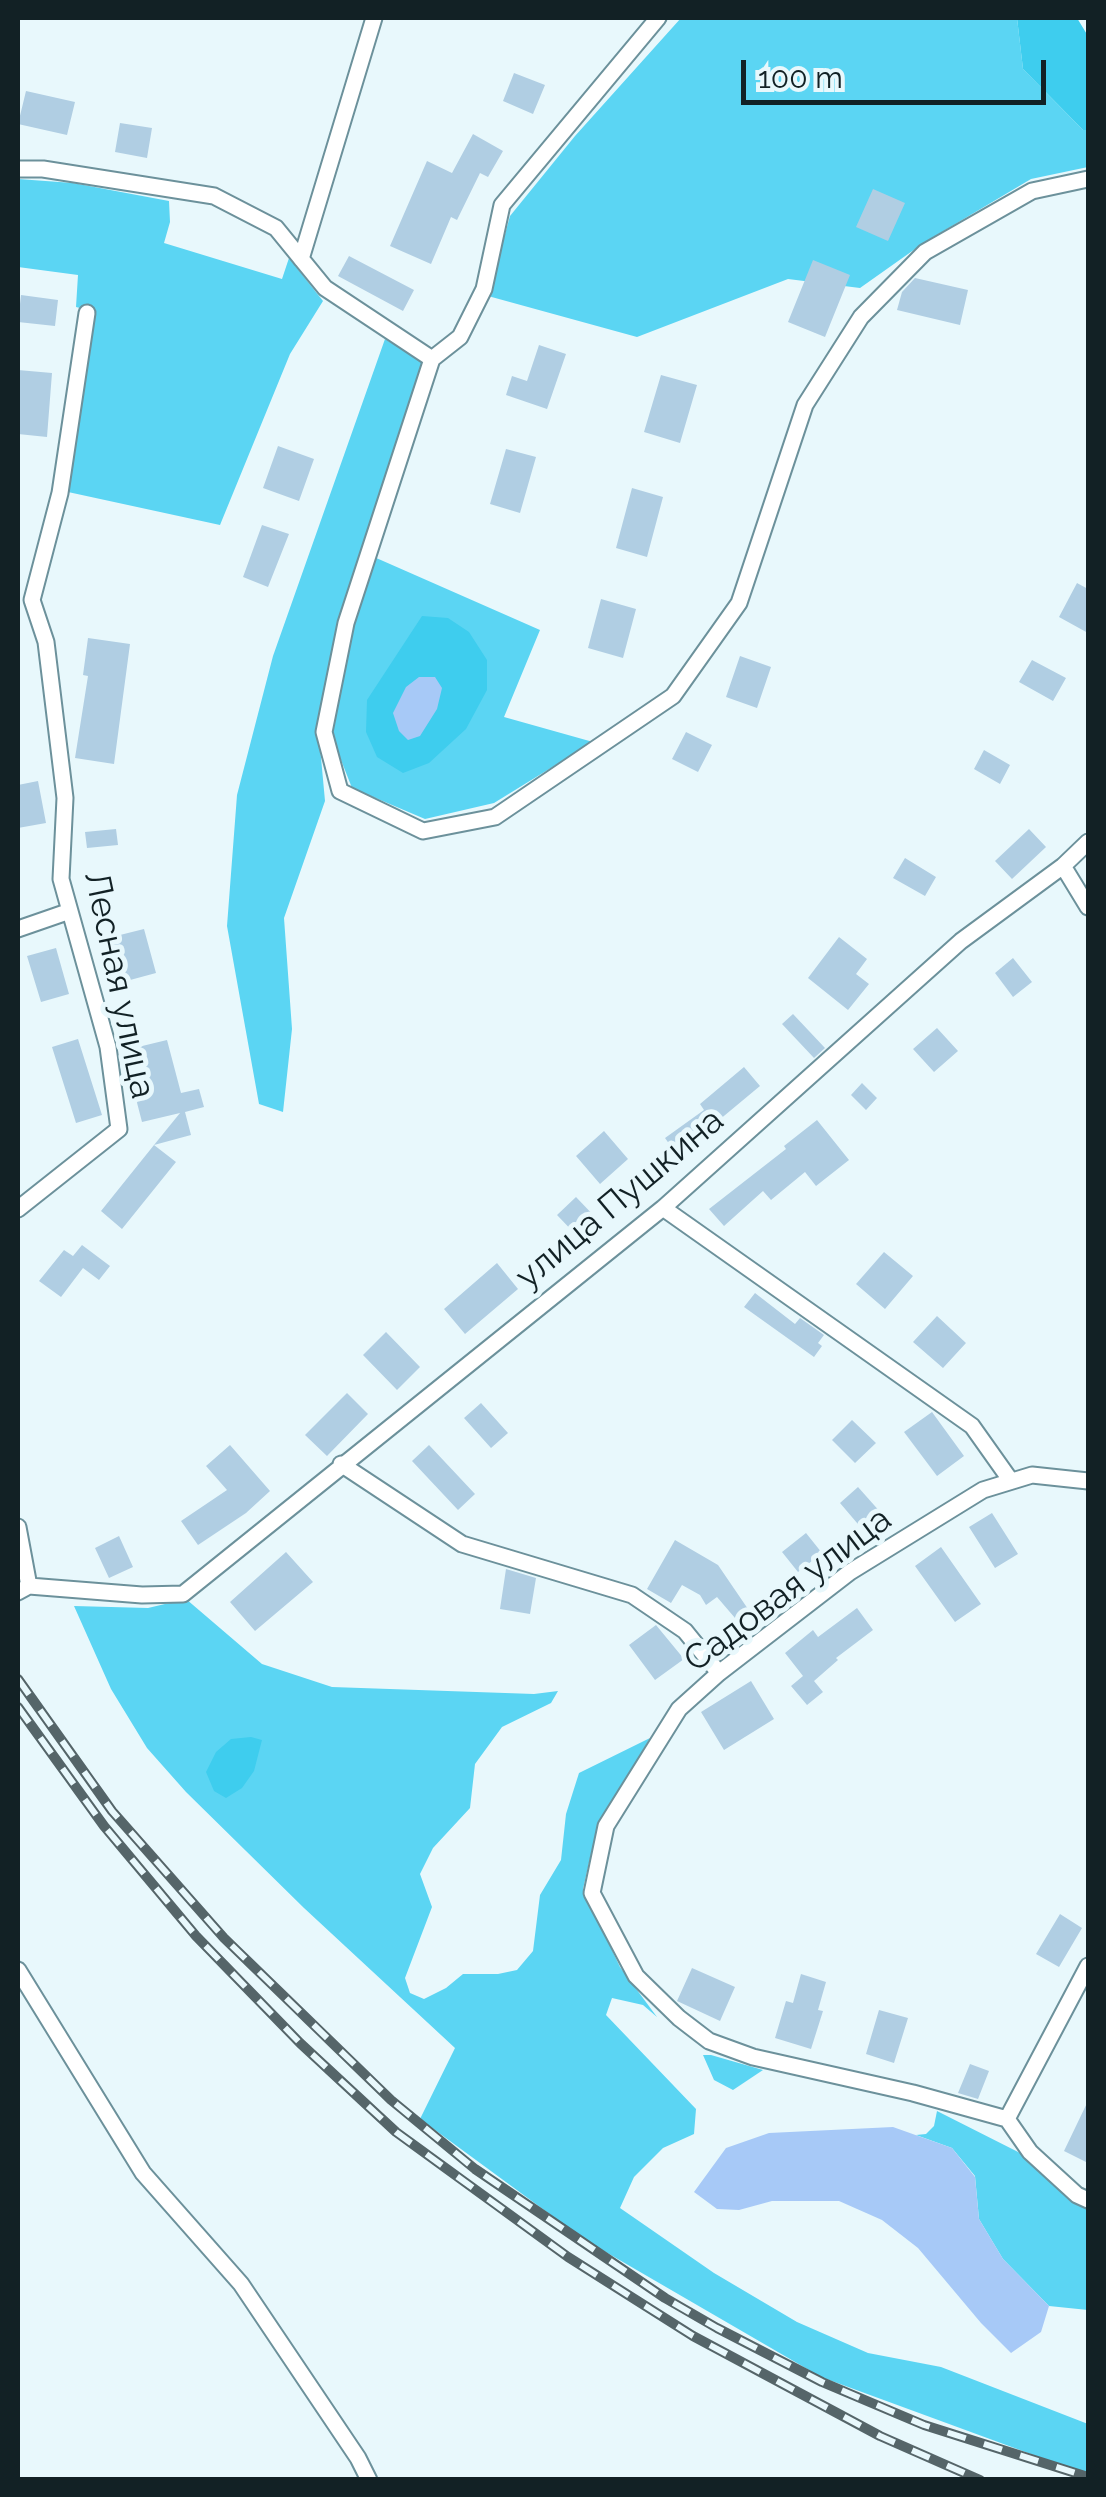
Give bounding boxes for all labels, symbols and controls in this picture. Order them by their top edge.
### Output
scale bar [746,40,1051,102]
text: 100 m [758,60,843,95]
street label: Лесная улица [74,868,164,1102]
street label: улица Пушкина [508,1100,732,1298]
street label: Садовая улица [676,1499,900,1681]

